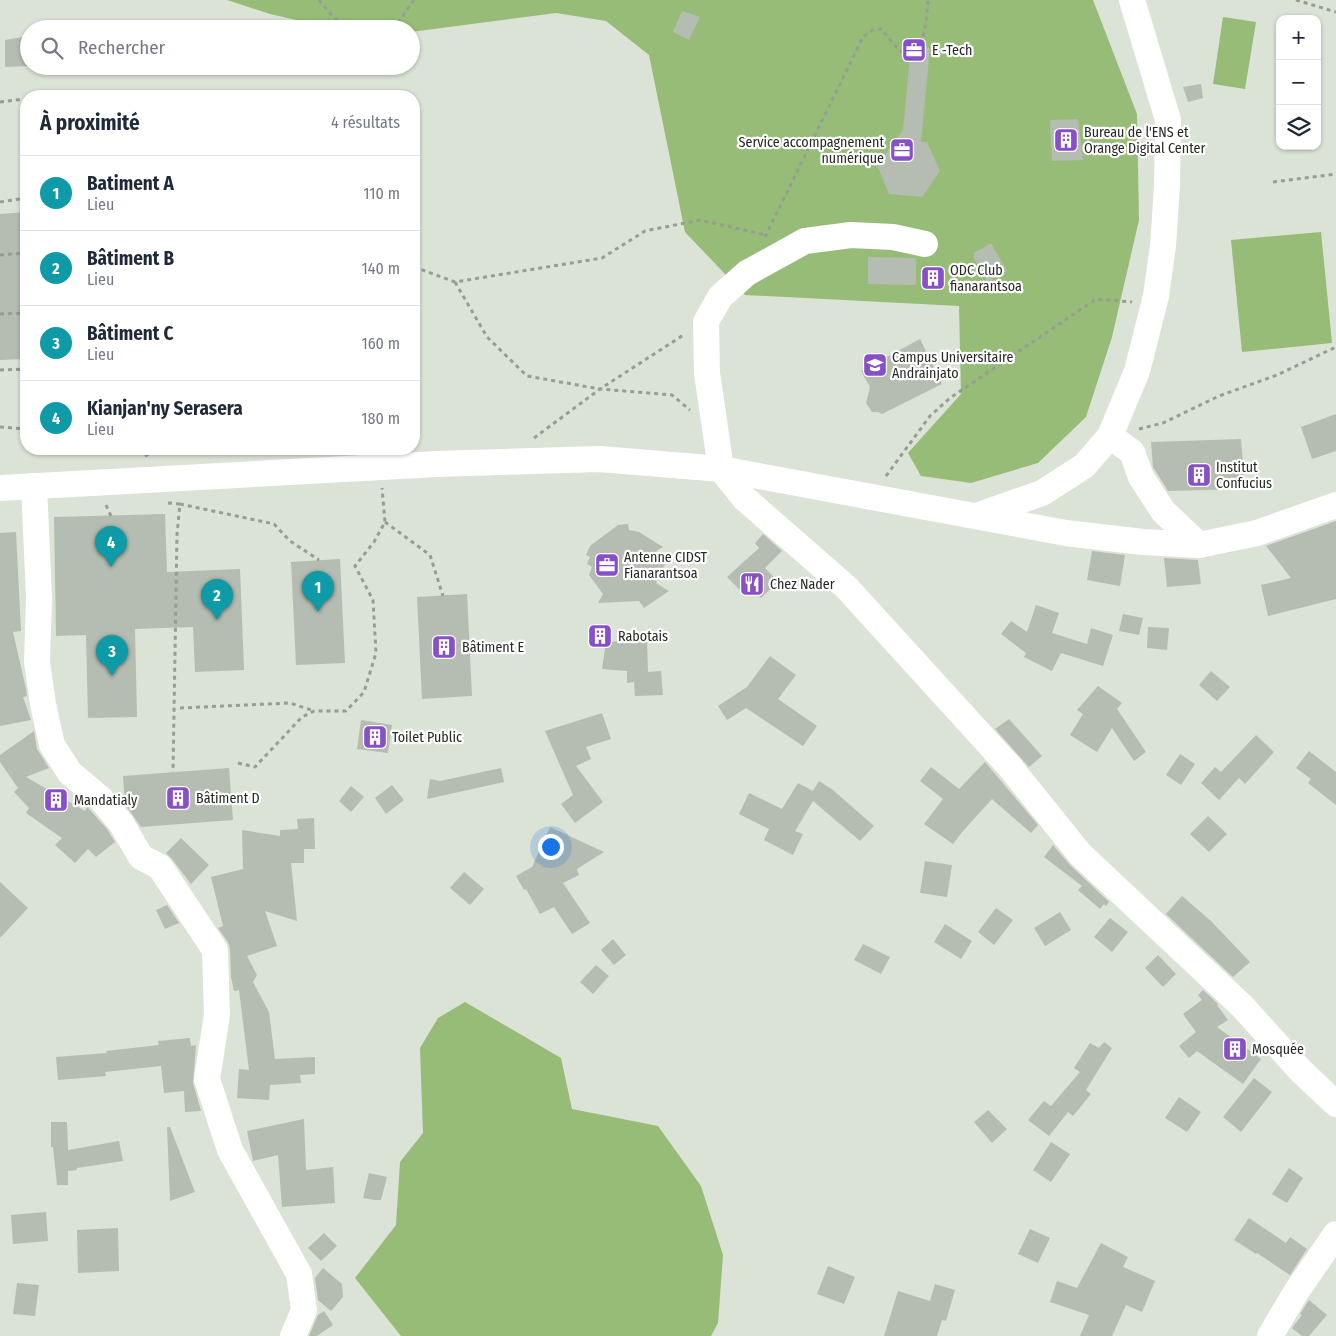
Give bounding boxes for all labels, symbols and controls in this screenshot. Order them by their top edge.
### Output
map controls [1276,15,1321,150]
button: + [1276,15,1321,60]
search box [20,20,420,75]
icon: search [38,34,66,62]
text: Rechercher [78,36,165,59]
office icon: E -Tech [901,37,927,63]
place label: E -Tech [932,42,972,59]
button: − [1276,60,1321,105]
button: layers [1276,105,1321,150]
text: À proximité [40,110,140,136]
text: 4 résultats [331,113,400,132]
place label: Bureau de l'ENS et Orange Digital Center [1084,124,1205,157]
building icon: Bureau de l'ENS et Orange Digital Center [1053,127,1079,153]
place label: Service accompagnement numérique [739,134,884,167]
office icon: Service accompagnement numérique [889,137,915,163]
text: Batiment A [87,172,174,195]
text: 1 [53,184,59,203]
text: 110 m [363,184,400,203]
text: Lieu [87,195,114,214]
text: Bâtiment B [87,247,174,270]
text: 2 [52,259,60,278]
text: 140 m [362,259,400,278]
place label: ODC Club fianarantsoa [950,262,1022,295]
building icon: ODC Club fianarantsoa [920,265,946,291]
text: Lieu [87,270,114,289]
text: Bâtiment C [87,322,173,345]
text: 3 [52,334,60,353]
text: 160 m [361,334,400,353]
text: Lieu [87,345,114,364]
place label: Campus Universitaire Andrainjato [892,349,1013,382]
school or university icon: Campus Universitaire Andrainjato [862,352,888,378]
text: Kianjan'ny Serasera [87,397,243,420]
text: 4 [52,409,60,428]
text: 180 m [361,409,400,428]
text: Lieu [87,420,114,439]
place label: Institut Confucius [1216,459,1272,492]
building icon: Institut Confucius [1186,462,1212,488]
pin: 4 [95,526,127,567]
place label: Antenne CIDST Fianarantsoa [624,549,708,582]
office icon: Antenne CIDST Fianarantsoa [594,552,620,578]
pin: 1 [302,571,334,612]
restaurant icon: Chez Nader [739,571,765,597]
place label: Chez Nader [770,576,835,593]
pin: 2 [201,579,233,620]
building icon: Rabotais [587,623,613,649]
place label: Rabotais [618,628,668,645]
building icon: Bâtiment E [431,634,457,660]
pin: 3 [96,635,128,676]
place label: Bâtiment E [462,639,525,656]
building icon: Toilet Public [362,724,388,750]
place label: Toilet Public [392,729,462,746]
building icon: Bâtiment D [165,785,191,811]
building icon: Mandatialy [43,787,69,813]
place label: Bâtiment D [196,790,260,807]
place label: Mandatialy [74,792,138,809]
your location [538,834,564,860]
building icon: Mosquée [1222,1036,1248,1062]
place label: Mosquée [1252,1041,1304,1058]

